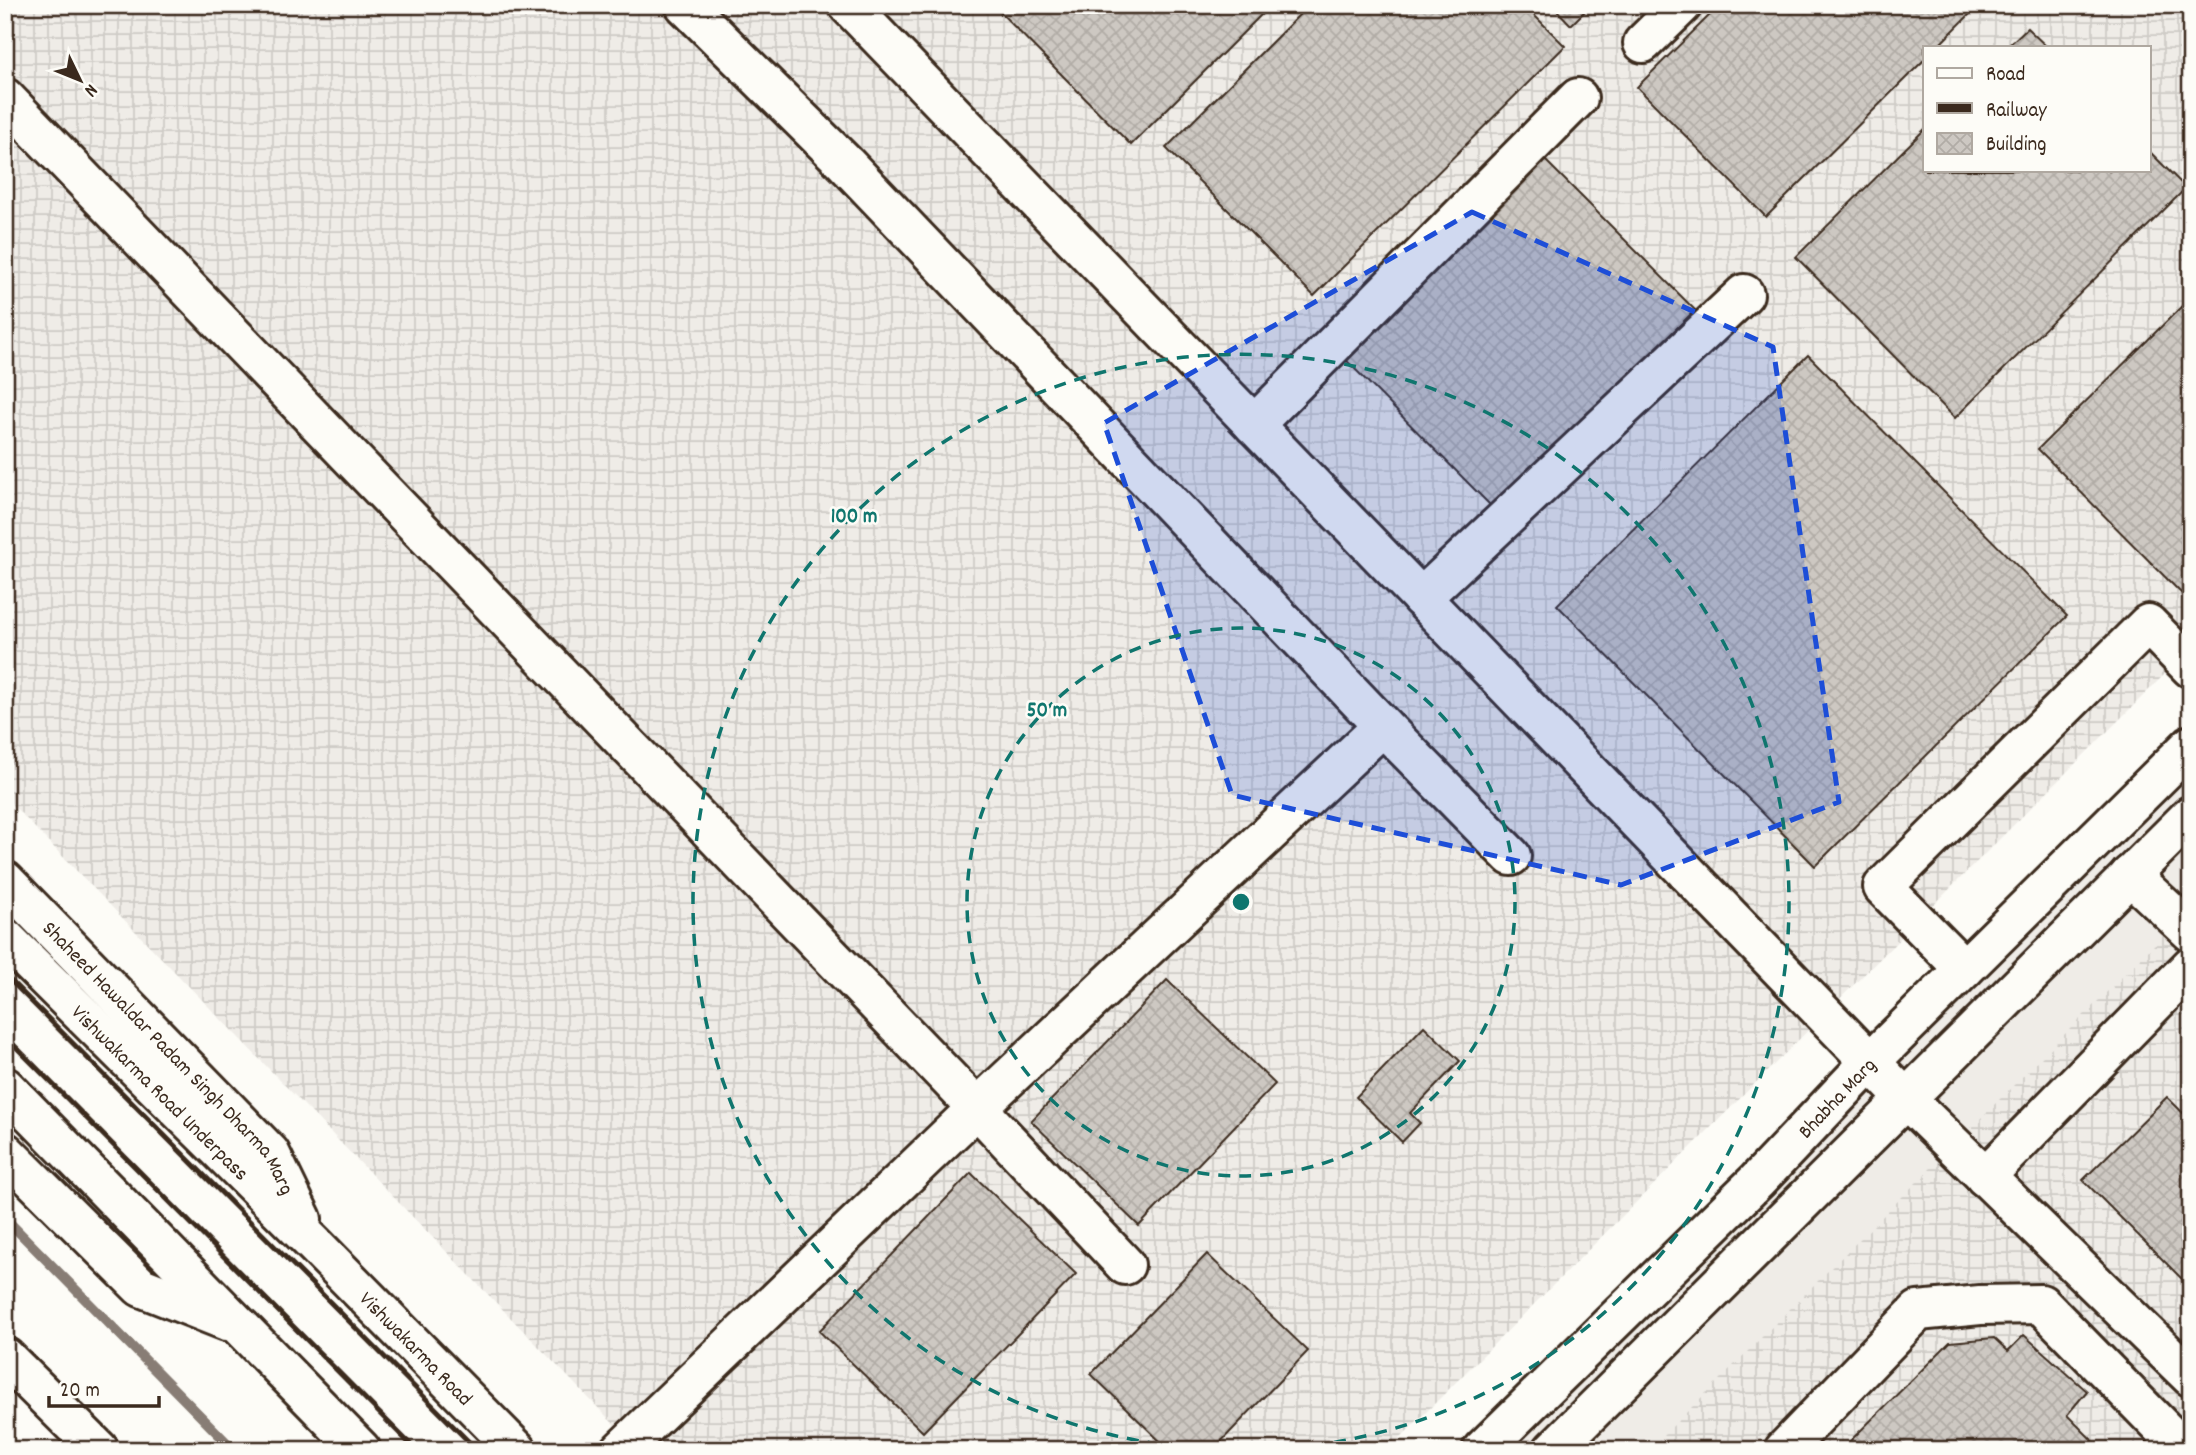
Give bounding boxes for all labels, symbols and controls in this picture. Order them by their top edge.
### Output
north arrow [46,46,116,116]
legend [1923,46,2150,172]
text: Road [1986,61,2025,91]
text: N [77,77,103,102]
text: Railway [1986,97,2047,127]
text: Building [1986,131,2046,161]
text: 100 m [831,503,877,533]
text: 50 m [1027,697,1067,727]
centre of rings [1229,890,1253,914]
street label: Shaheed Hawaldar Padam Singh Dharma Marg [34,916,300,1201]
street label: Vishwakarma Road Underpass [63,999,254,1189]
street label: Bhabha Marg [1793,1052,1885,1147]
street label: Vishwakarma Road [351,1286,478,1414]
scale bar [49,1364,159,1408]
text: 20 m [60,1377,100,1407]

